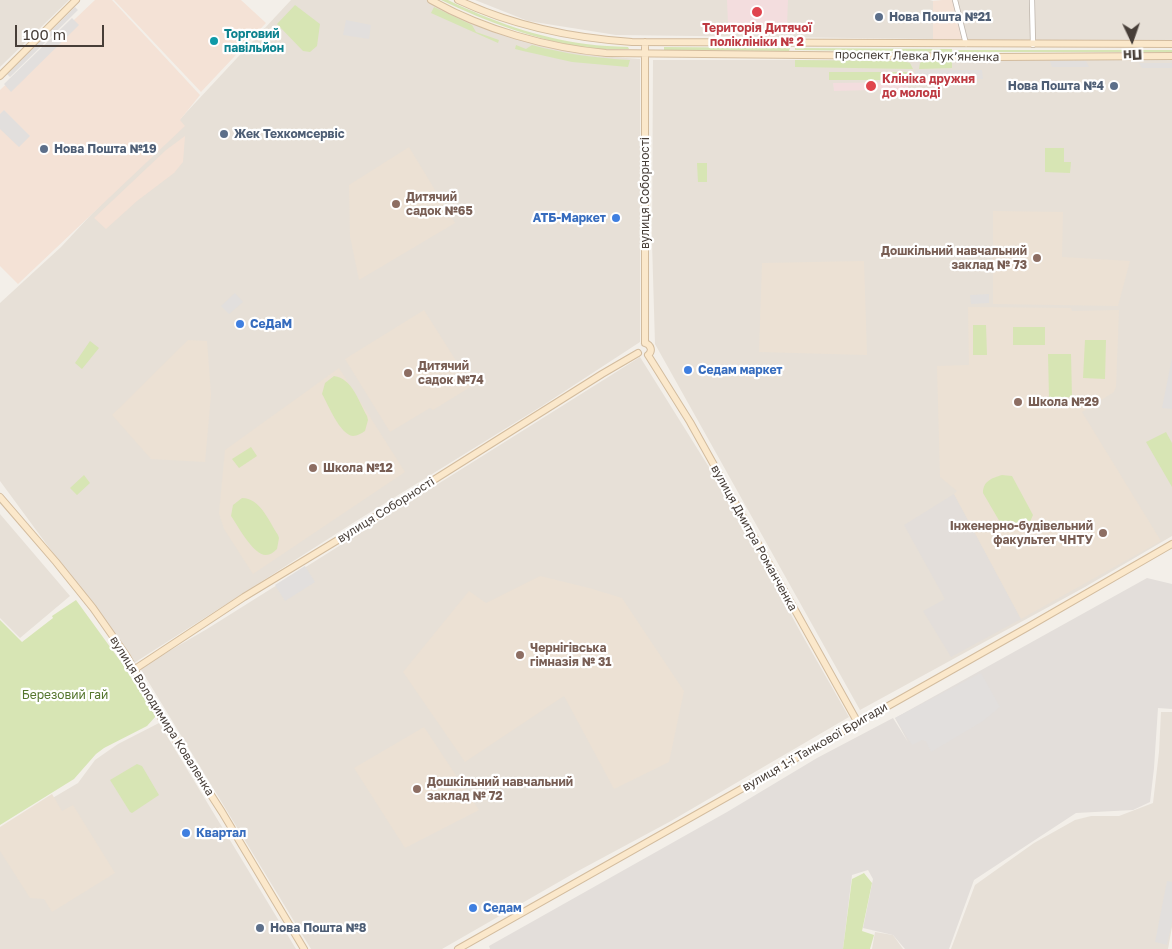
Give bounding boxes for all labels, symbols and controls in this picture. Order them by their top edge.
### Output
marker: Територія Дитячої поліклініки № 2 [750,5,764,19]
place label: Нова Пошта №21 [889,10,991,24]
marker: Нова Пошта №21 [873,11,885,23]
scale bar [18,15,106,47]
north arrow [1107,15,1157,65]
place label: Територія Дитячої поліклініки № 2 [702,21,812,49]
text: 100 m [23,25,66,43]
place label: Торговий павільйон [224,27,284,55]
marker: Торговий павільйон [208,35,220,47]
text: Пн [1123,46,1143,64]
street label: проспект Левка Лукʼяненка [835,47,999,65]
place label: Клініка дружня до молоді [882,72,975,100]
marker: Клініка дружня до молоді [864,79,878,93]
place label: Нова Пошта №4 [1008,79,1104,93]
marker: Нова Пошта №4 [1108,80,1120,92]
place label: Жек Техкомсервіс [234,127,345,141]
marker: Жек Техкомсервіс [218,128,230,140]
street label: вулиця Соборності [638,137,652,249]
place label: Нова Пошта №19 [54,142,157,156]
marker: Нова Пошта №19 [38,143,50,155]
place label: Дитячий садок №65 [406,190,473,218]
marker: Дитячий садок №65 [390,198,402,210]
place label: АТБ-Маркет [533,211,606,225]
marker: АТБ-Маркет [610,212,622,224]
place label: Дошкільний навчальний заклад № 73 [881,244,1027,272]
marker: Дошкільний навчальний заклад № 73 [1031,252,1043,264]
place label: СеДаМ [250,317,292,331]
marker: СеДаМ [234,318,246,330]
place label: Дитячий садок №74 [418,359,484,387]
place label: Седам маркет [698,363,783,377]
marker: Седам маркет [682,364,694,376]
marker: Дитячий садок №74 [402,367,414,379]
place label: Школа №29 [1028,395,1099,409]
marker: Школа №29 [1012,396,1024,408]
place label: Школа №12 [323,461,393,475]
marker: Школа №12 [307,462,319,474]
street label: вулиця Дмитра Романченка [708,462,800,614]
street label: вулиця Соборності [335,474,437,546]
place label: Інженерно-будівельний факультет ЧНТУ [950,519,1093,547]
marker: Інженерно-будівельний факультет ЧНТУ [1097,527,1109,539]
street label: вулиця Володимира Коваленка [107,634,217,798]
place label: Чернігівська гімназія № 31 [530,641,612,669]
marker: Чернігівська гімназія № 31 [514,649,526,661]
park label: Березовий гай [22,688,108,702]
street label: вулиця 1-ї Танкової Бригади [740,699,890,795]
place label: Дошкільний навчальний заклад № 72 [427,775,573,803]
marker: Дошкільний навчальний заклад № 72 [411,783,423,795]
place label: Квартал [196,826,246,840]
marker: Квартал [180,827,192,839]
place label: Седам [483,901,522,915]
marker: Седам [467,902,479,914]
place label: Нова Пошта №8 [270,921,366,935]
marker: Нова Пошта №8 [254,922,266,934]

